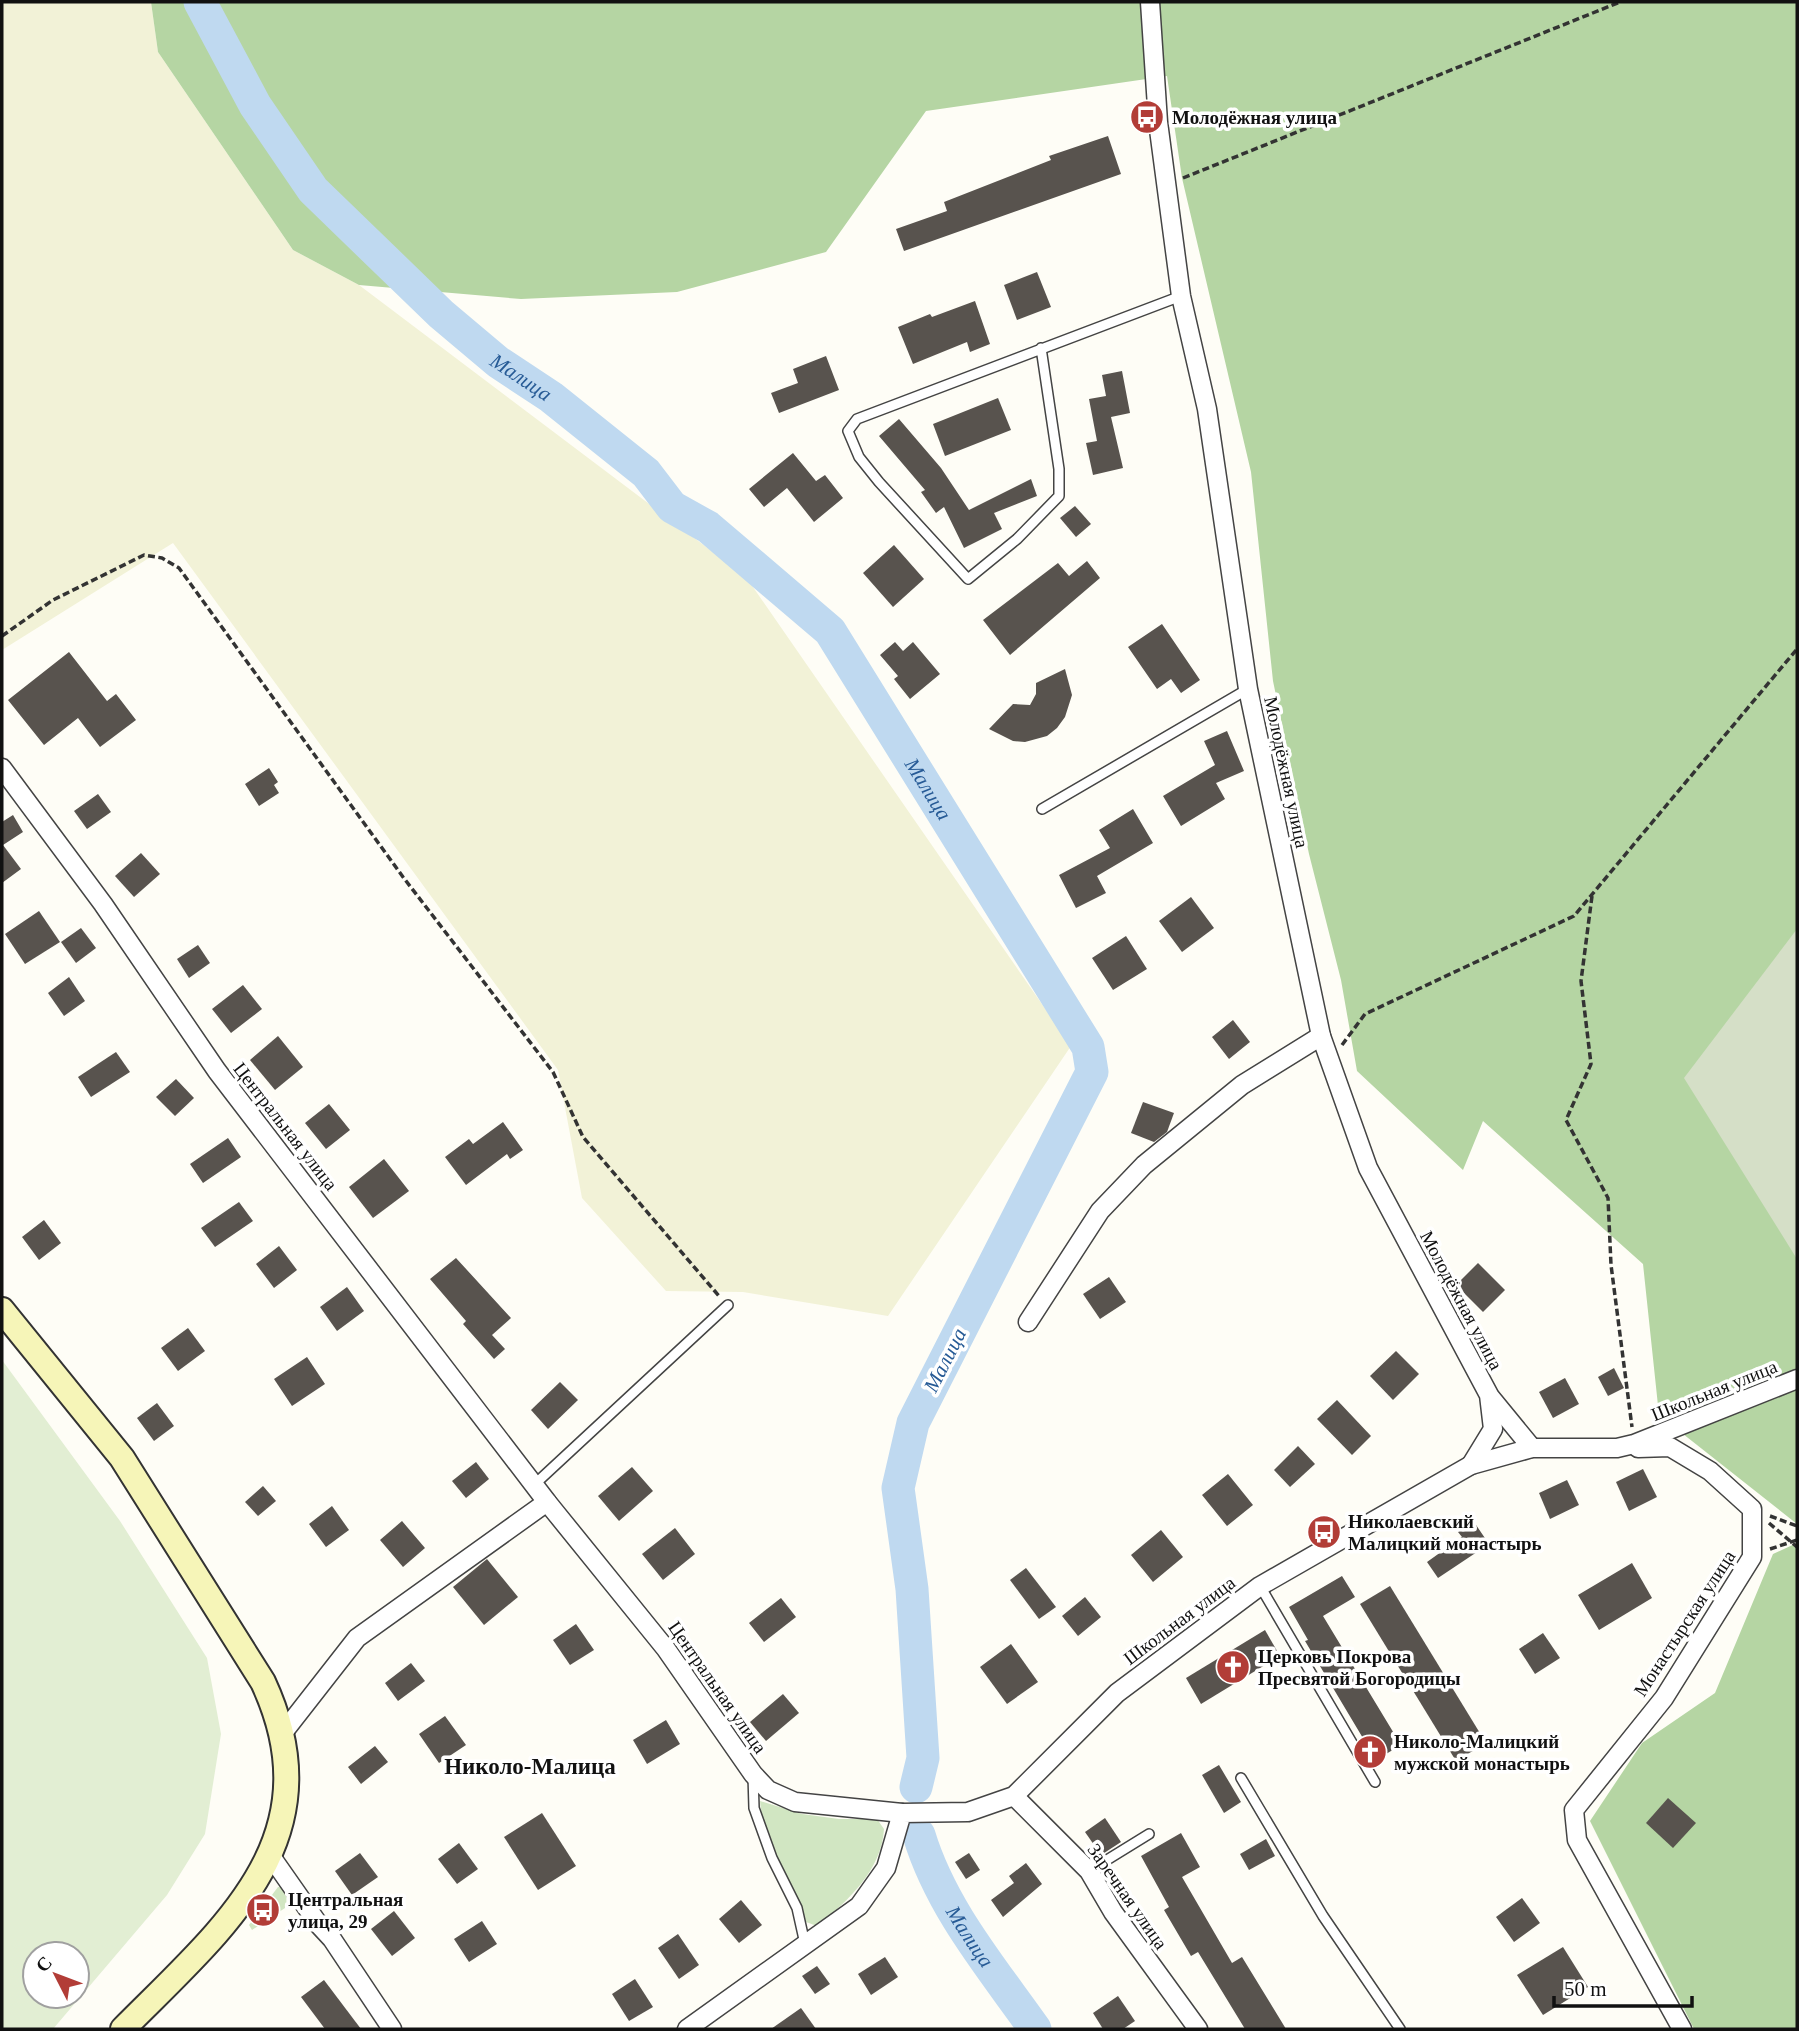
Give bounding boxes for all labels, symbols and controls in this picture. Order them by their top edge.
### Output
bus stop icon: Молодёжная улица [1128,98,1166,136]
place label: Молодёжная улица [1172,107,1337,128]
water label: Малица [485,348,556,406]
street label: Молодёжная улица [1260,694,1313,850]
water label: Малица [899,753,956,825]
street label: Центральная улица [229,1058,342,1195]
street label: Молодёжная улица [1416,1227,1507,1374]
water label: Малица [918,1324,971,1397]
street label: Школьная улица [1648,1355,1781,1425]
place label: Николаевский Малицкий монастырь [1348,1511,1542,1554]
bus stop icon: Николаевский Малицкий монастырь [1305,1513,1343,1551]
street label: Монастырская улица [1629,1546,1740,1700]
street label: Школьная улица [1120,1571,1240,1669]
street label: Центральная улица [664,1617,771,1758]
place label: Церковь Покрова Пресвятой Богородицы [1258,1646,1461,1689]
church icon: Церковь Покрова Пресвятой Богородицы [1214,1648,1252,1686]
place label: Николо-Малицкий мужской монастырь [1394,1731,1570,1774]
church icon: Николо-Малицкий мужской монастырь [1351,1733,1389,1771]
district label: Николо-Малица [444,1754,616,1779]
street label: Заречная улица [1083,1839,1172,1954]
place label: Центральная улица, 29 [288,1889,403,1932]
bus stop icon: Центральная улица, 29 [244,1891,282,1929]
water label: Малица [940,1901,999,1972]
north arrow [21,1940,91,2010]
text: С [31,1952,56,1976]
scale bar [1554,1965,1692,2009]
text: 50 m [1564,1977,1607,2001]

